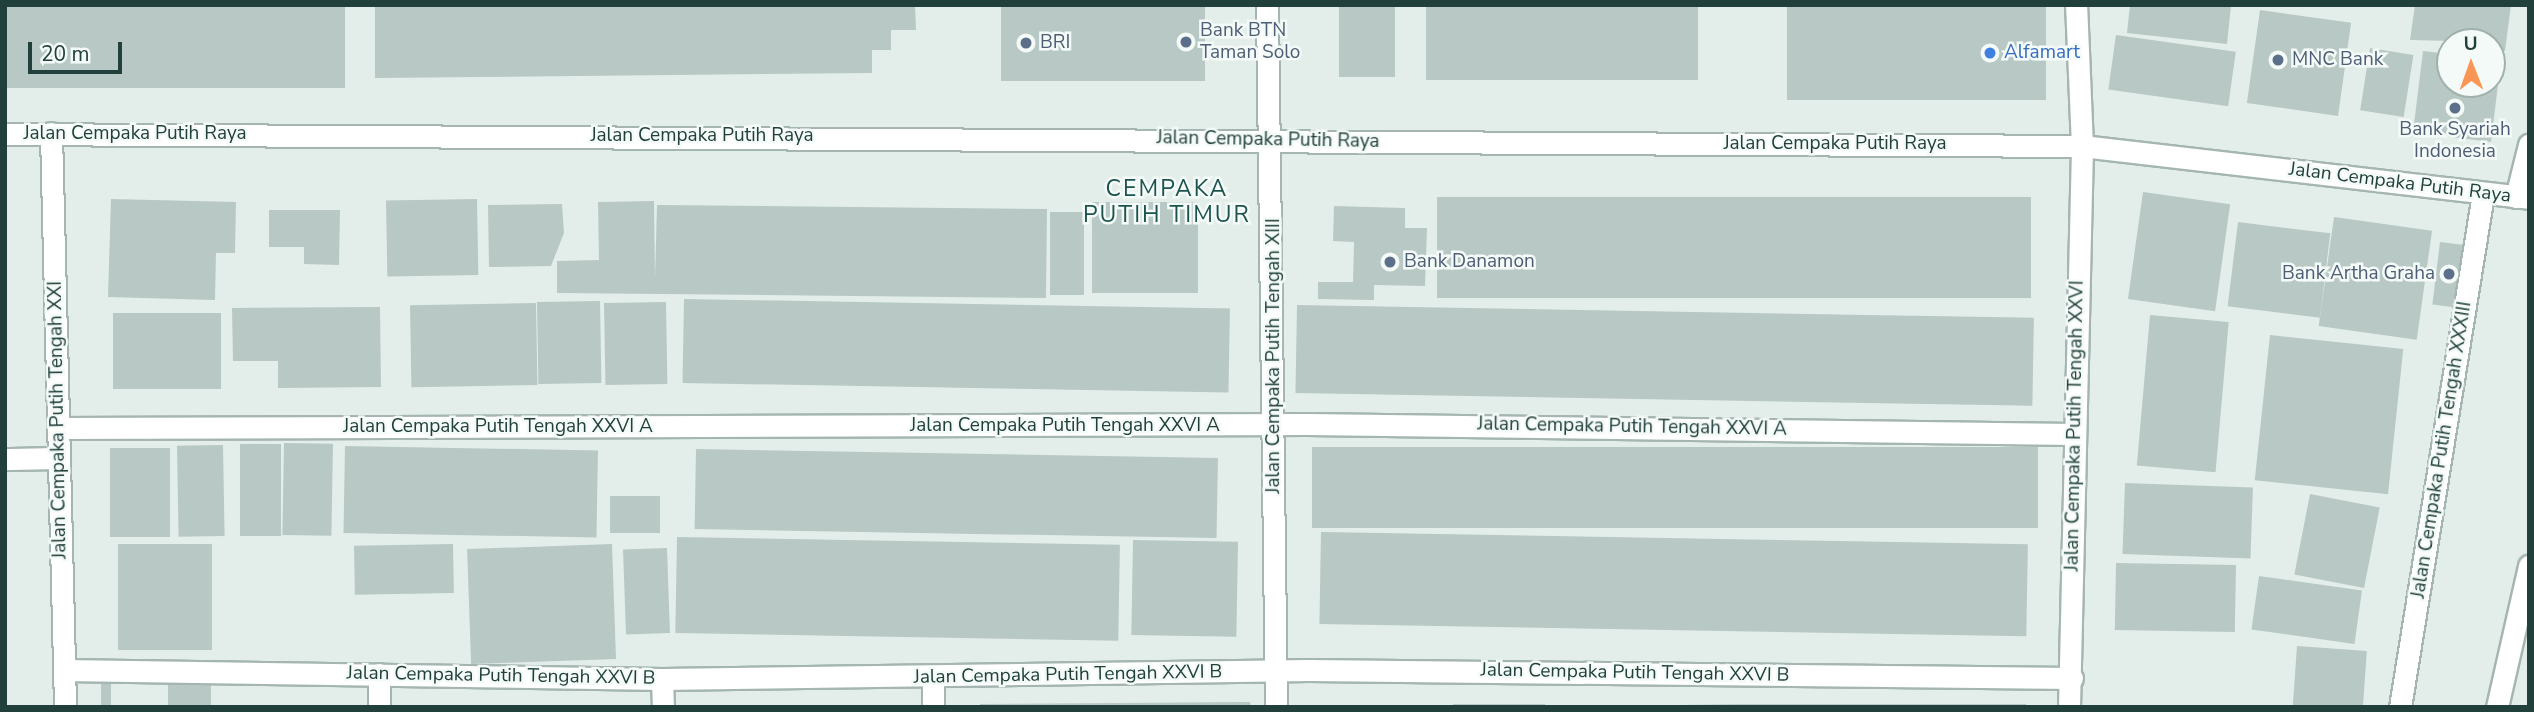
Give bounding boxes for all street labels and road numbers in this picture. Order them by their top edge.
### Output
street label: Jalan Cempaka Putih Raya [23,123,247,145]
street label: Jalan Cempaka Putih Raya [590,125,814,147]
street label: Jalan Cempaka Putih Raya [1156,127,1380,153]
street label: Jalan Cempaka Putih Raya [1723,133,1947,155]
street label: Jalan Cempaka Putih Raya [2288,158,2512,208]
street label: Jalan Cempaka Putih Tengah XIII [1263,218,1285,494]
street label: Jalan Cempaka Putih Tengah XXVI [2061,280,2089,572]
street label: Jalan Cempaka Putih Tengah XXI [44,281,72,559]
street label: Jalan Cempaka Putih Tengah XXXIII [2407,300,2477,600]
street label: Jalan Cempaka Putih Tengah XXVI A [1477,413,1787,441]
street label: Jalan Cempaka Putih Tengah XXVI A [910,415,1220,437]
street label: Jalan Cempaka Putih Tengah XXVI A [343,416,653,438]
street label: Jalan Cempaka Putih Tengah XXVI B [1480,659,1790,687]
street label: Jalan Cempaka Putih Tengah XXVI B [913,661,1223,689]
street label: Jalan Cempaka Putih Tengah XXVI B [346,662,656,690]

